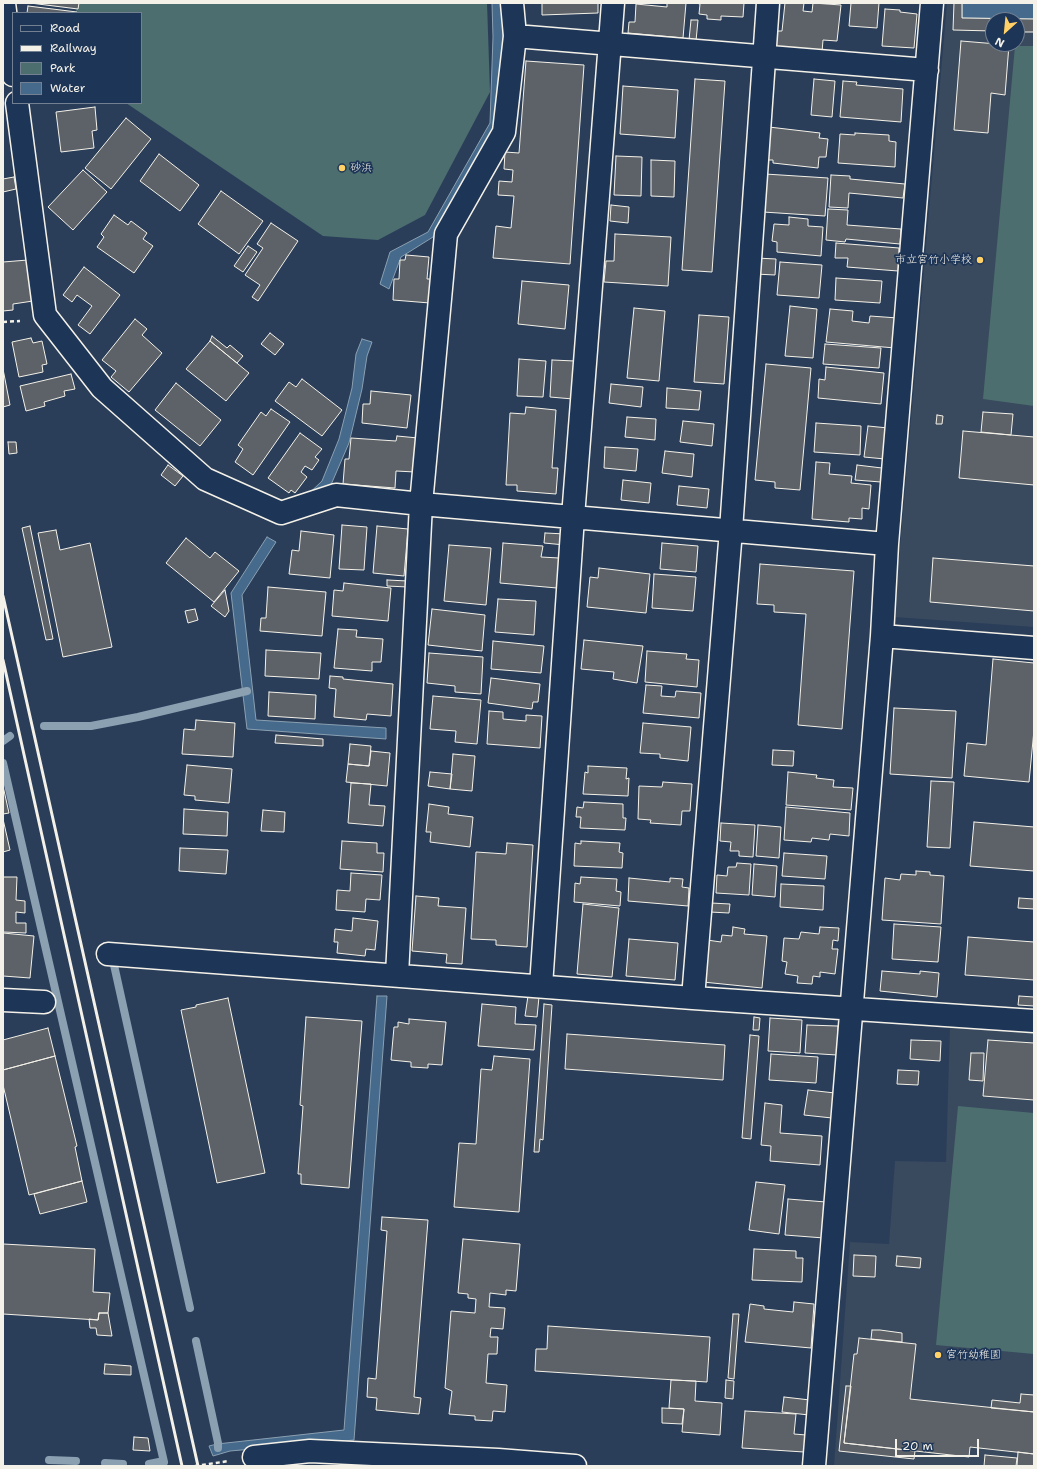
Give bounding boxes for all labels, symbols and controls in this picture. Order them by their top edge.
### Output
legend [12,12,142,104]
north arrow [985,12,1025,52]
text: Road [50,20,80,36]
text: N [992,34,1007,51]
text: Railway [50,40,97,56]
text: Park [50,60,76,76]
text: Water [50,80,85,96]
place label: 砂浜 [350,161,372,175]
marker: 砂浜 [337,163,347,173]
place label: 市立宮竹小学校 [895,253,972,267]
marker: 市立宮竹小学校 [975,255,985,265]
place label: 宮竹幼稚園 [946,1348,1001,1362]
marker: 宮竹幼稚園 [933,1350,943,1360]
scale bar [897,1431,981,1457]
text: 20 m [902,1438,933,1454]

